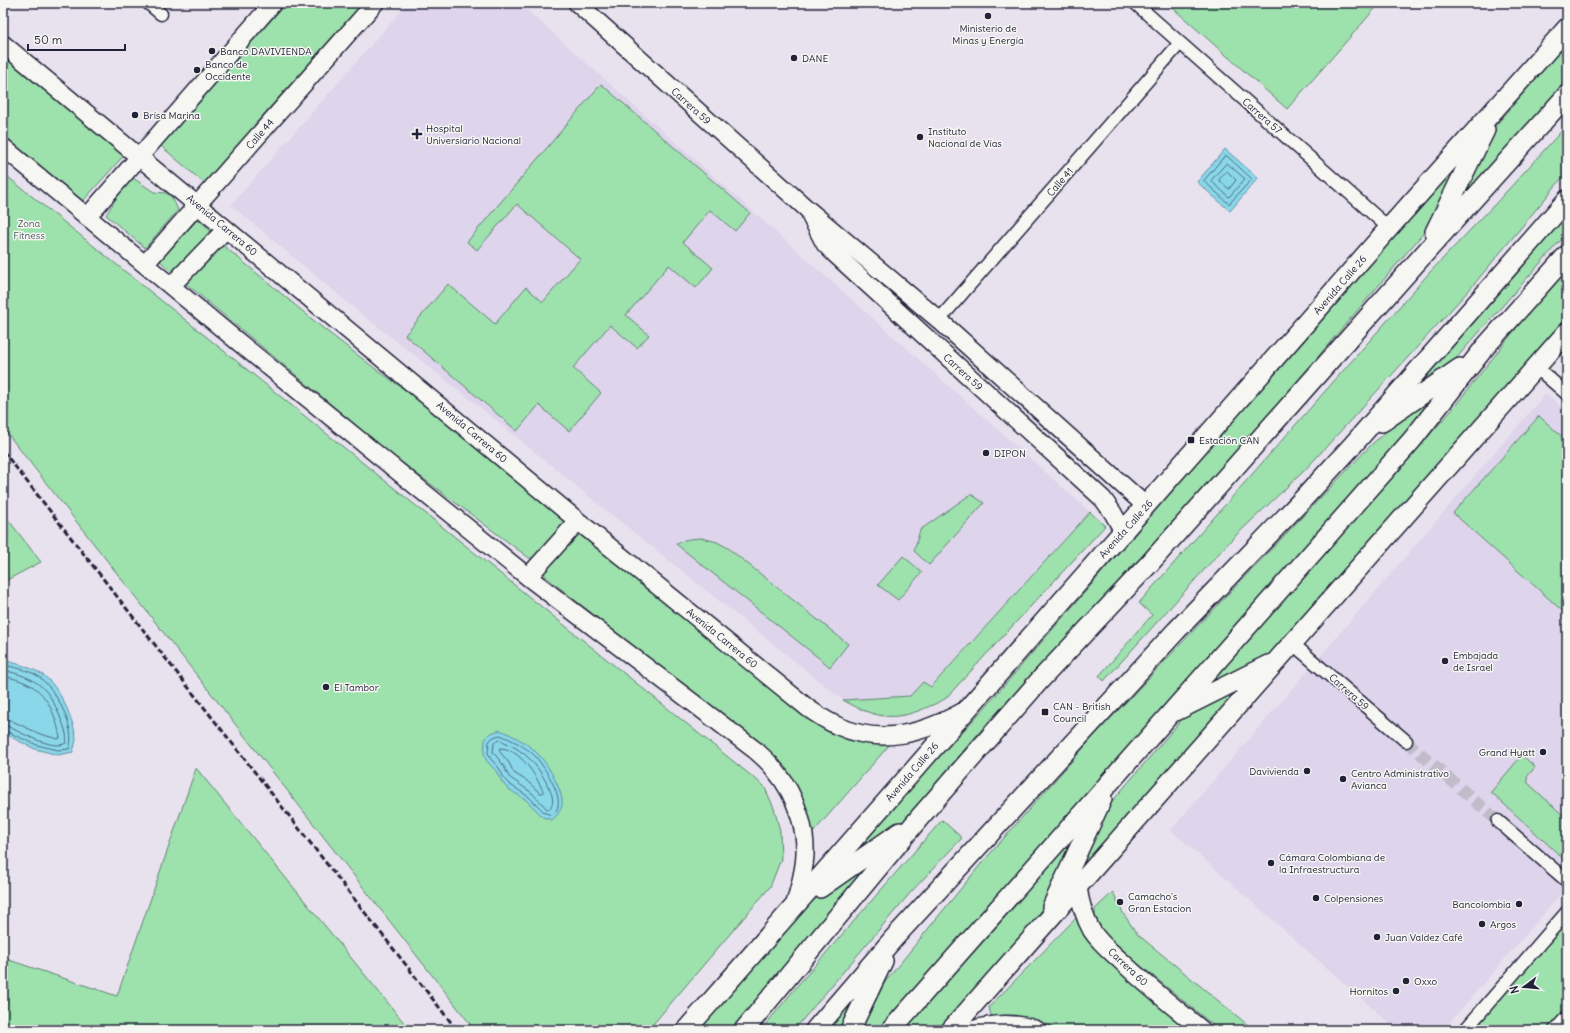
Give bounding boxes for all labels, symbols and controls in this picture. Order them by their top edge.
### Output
marker: Ministerio de Minas y Energía [983,11,993,21]
place label: Ministerio de Minas y Energía [952,22,1024,47]
scale bar [28,26,125,52]
text: 50 m [34,32,63,47]
place label: Banco DAVIVIENDA [220,45,312,58]
marker: Banco DAVIVIENDA [207,46,217,56]
place label: DANE [802,52,828,65]
marker: DANE [789,53,799,63]
place label: Banco de Occidente [205,58,251,83]
marker: Banco de Occidente [192,65,202,75]
street label: Carrera 59 [668,85,714,127]
street label: Carrera 57 [1240,95,1285,137]
place label: Brísa Marina [143,109,200,122]
marker: Brísa Marina [130,110,140,120]
street label: Calle 44 [243,116,277,152]
place label: Hospital Universiario Nacional [426,122,521,147]
place label: Instituto Nacional de Vías [928,125,1002,150]
marker: Hospital Universiario Nacional [411,128,423,140]
marker: Instituto Nacional de Vías [915,132,925,142]
street label: Calle 41 [1044,165,1076,199]
street label: Avenida Carrera 60 [184,192,260,258]
park label: Zona Fitness [13,217,45,242]
street label: Avenida Calle 26 [1311,253,1369,317]
street label: Carrera 59 [940,351,986,393]
street label: Avenida Carrera 60 [434,399,510,465]
place label: Estación CAN [1199,434,1260,447]
marker: Estación CAN [1186,435,1196,445]
place label: DIPON [994,447,1026,460]
marker: DIPON [981,448,991,458]
street label: Avenida Calle 26 [1096,497,1156,561]
street label: Avenida Carrera 60 [684,605,760,671]
place label: Embajada de Israel [1453,649,1499,674]
marker: Embajada de Israel [1440,656,1450,666]
street label: Carrera 59 [1326,671,1372,713]
place label: El Tambor [334,681,379,694]
marker: El Tambor [321,682,331,692]
place label: CAN - British Council [1053,700,1111,725]
marker: CAN - British Council [1040,707,1050,717]
street label: Avenida Calle 26 [883,740,941,804]
place label: Grand Hyatt [1479,746,1536,759]
marker: Grand Hyatt [1538,747,1548,757]
place label: Davivienda [1249,765,1299,778]
marker: Davivienda [1302,766,1312,776]
place label: Centro Administrativo Avianca [1351,767,1449,792]
marker: Centro Administrativo Avianca [1338,774,1348,784]
place label: Cámara Colombiana de la Infraestructura [1279,851,1385,876]
marker: Cámara Colombiana de la Infraestructura [1266,858,1276,868]
place label: Camacho's Gran Estacion [1128,890,1191,915]
place label: Colpensiones [1324,892,1384,905]
marker: Colpensiones [1311,893,1321,903]
marker: Camacho's Gran Estacion [1115,897,1125,907]
place label: Bancolombia [1452,898,1511,911]
marker: Bancolombia [1514,899,1524,909]
place label: Argos [1490,918,1517,931]
marker: Argos [1477,919,1487,929]
place label: Juan Valdez Café [1385,931,1463,944]
marker: Juan Valdez Café [1372,932,1382,942]
street label: Carrera 60 [1105,945,1151,989]
north arrow [1504,967,1544,1007]
place label: Oxxo [1414,975,1437,988]
marker: Oxxo [1401,976,1411,986]
text: N [1507,984,1522,995]
place label: Hornitos [1350,985,1388,998]
marker: Hornitos [1391,986,1401,996]

